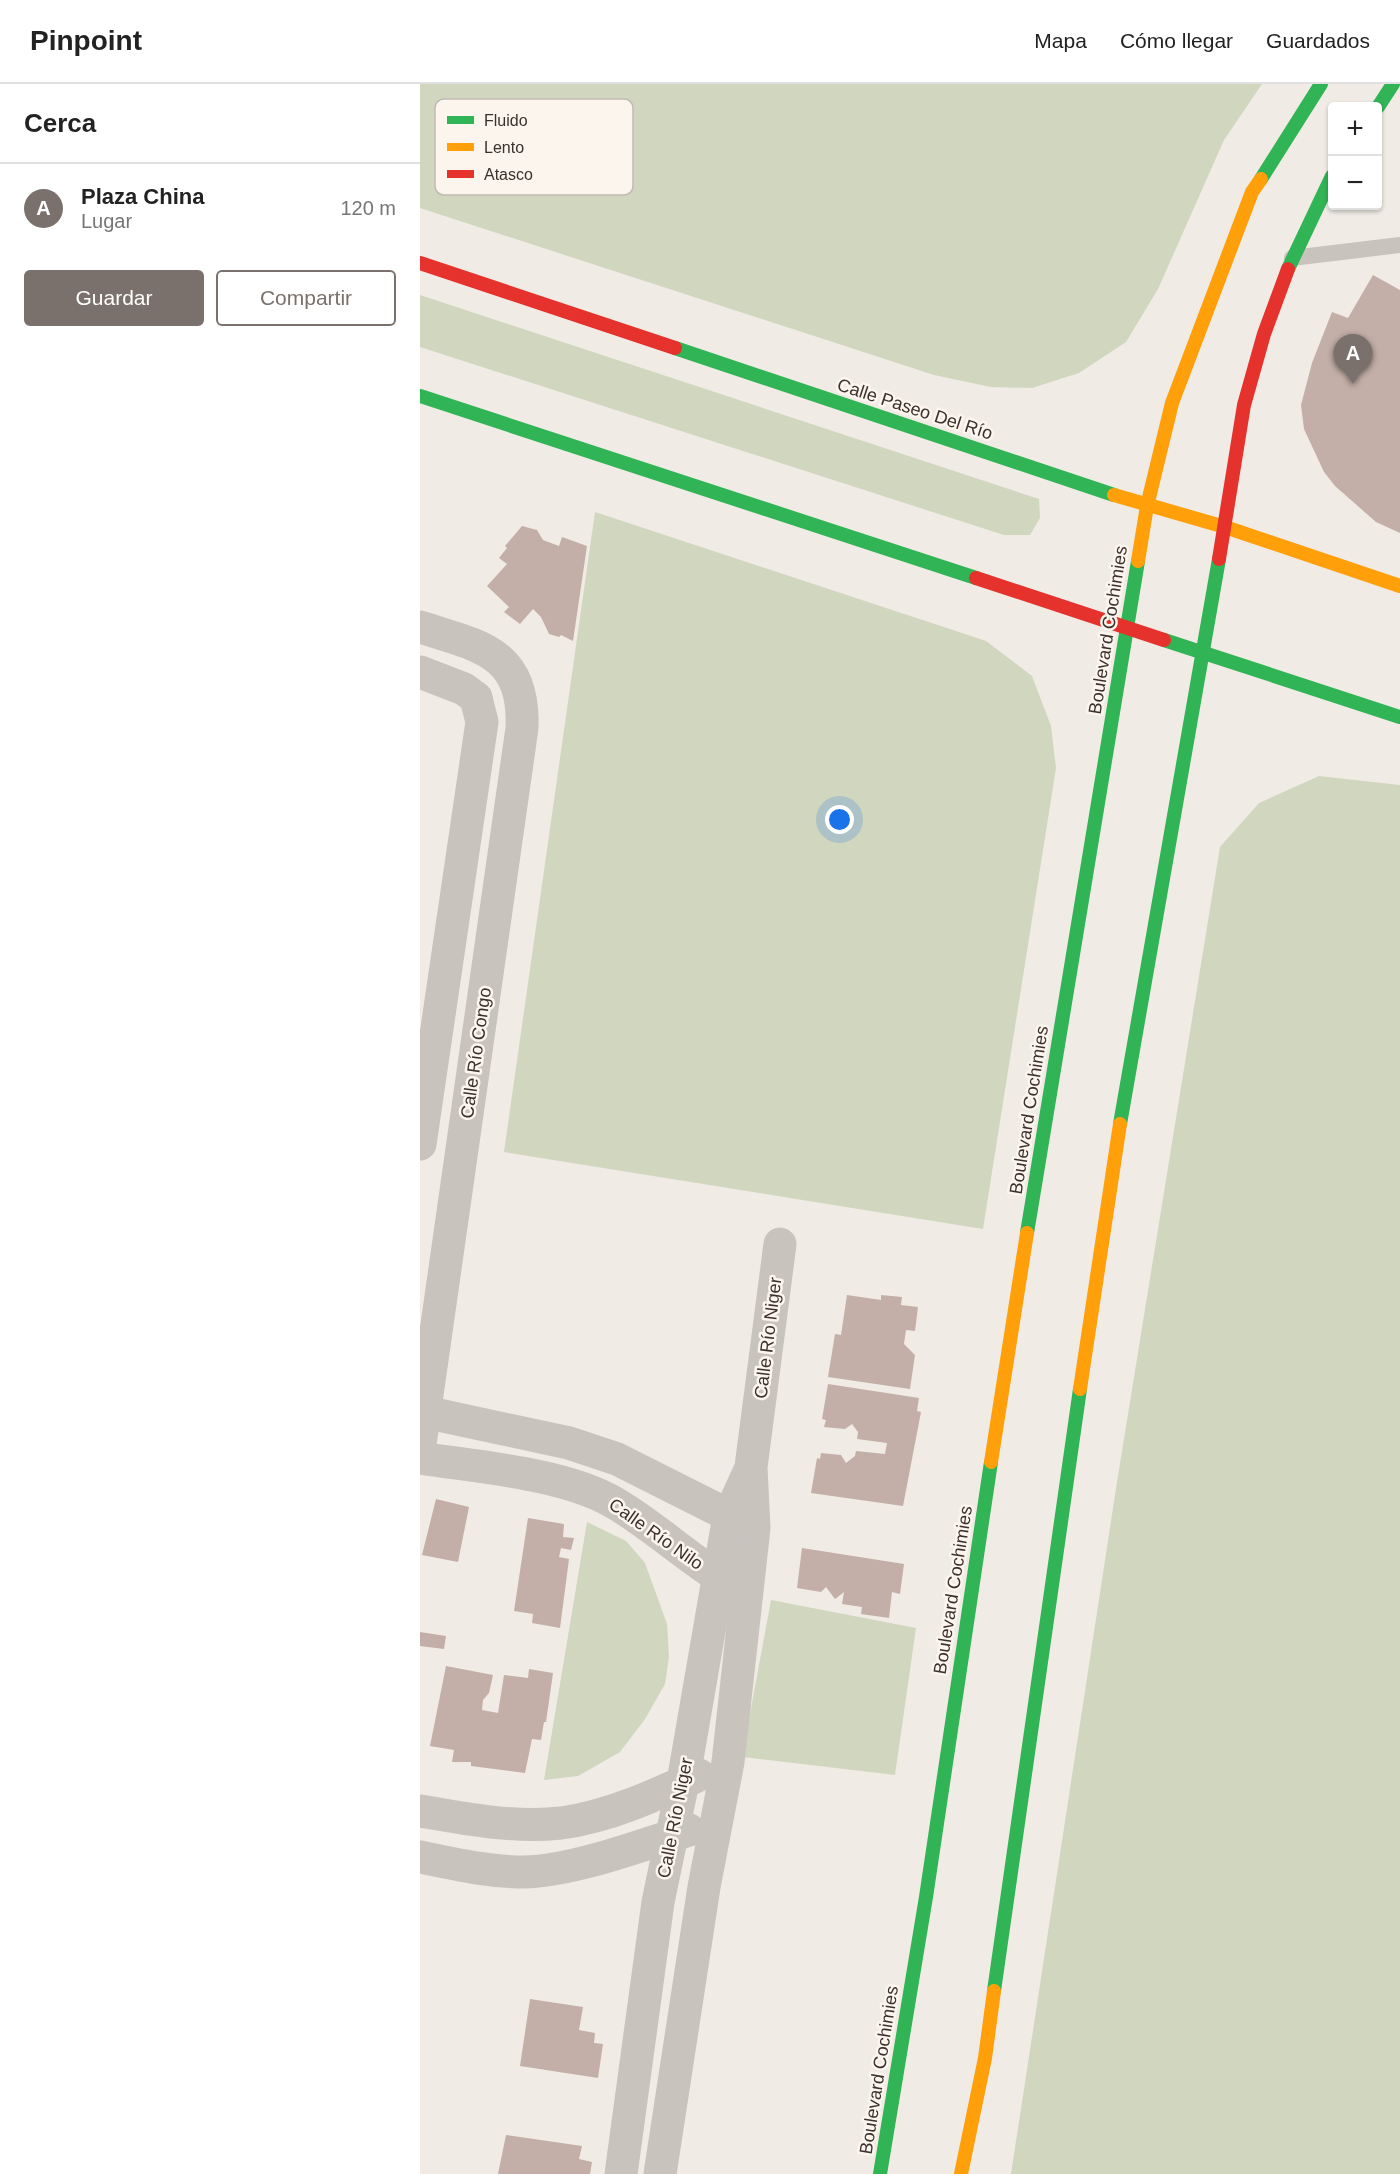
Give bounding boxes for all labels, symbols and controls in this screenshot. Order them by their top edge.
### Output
text: Pinpoint [30,25,142,56]
text: Mapa [1034,29,1087,52]
text: Cómo llegar [1120,29,1233,52]
text: Guardados [1266,29,1370,52]
legend [435,99,633,195]
map controls [1328,102,1382,210]
button: + [1328,102,1382,156]
text: Cerca [24,108,96,138]
text: Fluido [484,112,528,129]
text: Lento [484,139,524,156]
button: − [1328,156,1382,210]
text: Atasco [484,166,533,183]
text: Plaza China [81,184,204,209]
text: A [36,197,51,219]
text: 120 m [340,197,396,219]
text: Lugar [81,210,132,232]
button: Guardar [24,270,204,326]
button: Compartir [216,270,396,326]
pin: A [1334,334,1372,384]
street label: Calle Paseo Del Río [835,374,995,444]
street label: Boulevard Cochimies [1085,544,1131,716]
your location [825,805,854,834]
street label: Calle Río Congo [457,986,495,1120]
street label: Boulevard Cochimies [1006,1024,1052,1196]
street label: Calle Río Niger [751,1276,785,1400]
street label: Calle Río Nilo [605,1494,707,1574]
street label: Boulevard Cochimies [930,1504,976,1676]
street label: Calle Río Niger [654,1756,696,1880]
street label: Boulevard Cochimies [856,1984,902,2156]

